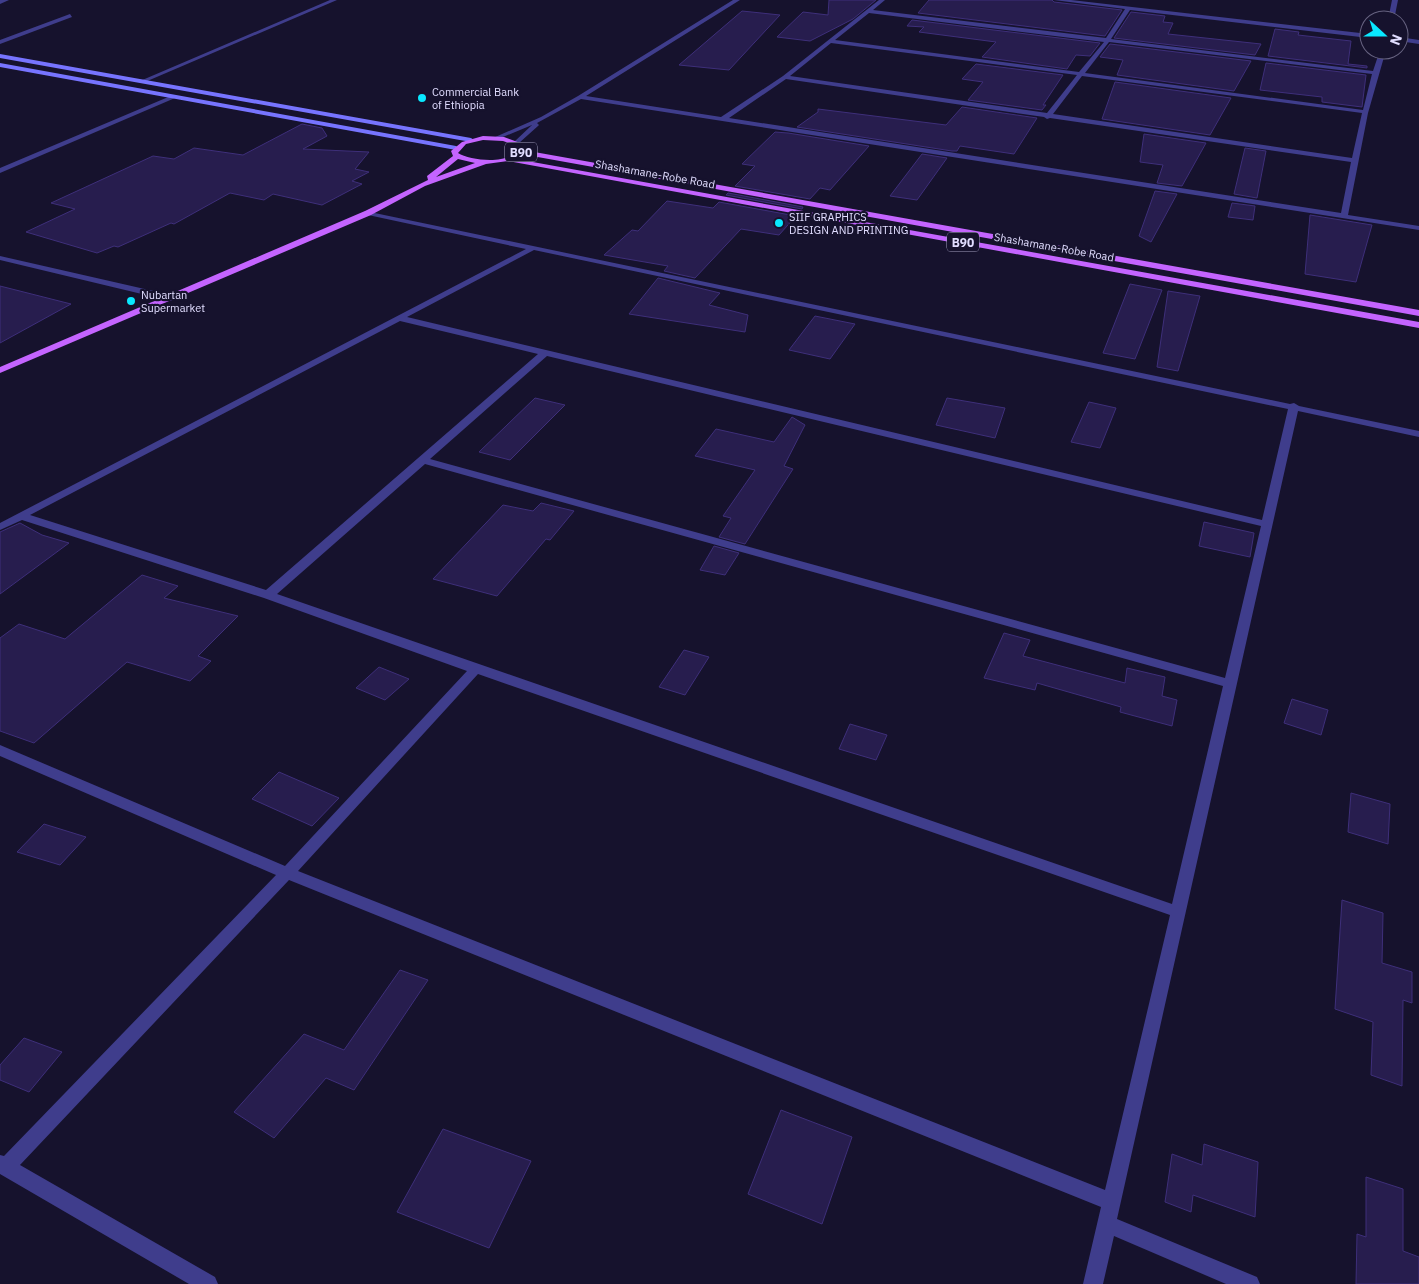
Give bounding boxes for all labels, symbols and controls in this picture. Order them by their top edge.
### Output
north arrow [1359,10,1409,60]
text: N [1386,32,1406,48]
place label: Commercial Bank of Ethiopia [432,85,519,112]
marker: Commercial Bank of Ethiopia [416,92,428,104]
road number: B90 [505,142,537,162]
street label: Shashamane-Robe Road [594,157,716,191]
place label: SIIF GRAPHICS DESIGN AND PRINTING [789,210,908,237]
marker: SIIF GRAPHICS DESIGN AND PRINTING [773,217,785,229]
street label: Shashamane-Robe Road [993,230,1115,264]
road number: B90 [947,232,979,252]
place label: Nubartan Supermarket [141,288,205,315]
marker: Nubartan Supermarket [125,295,137,307]

